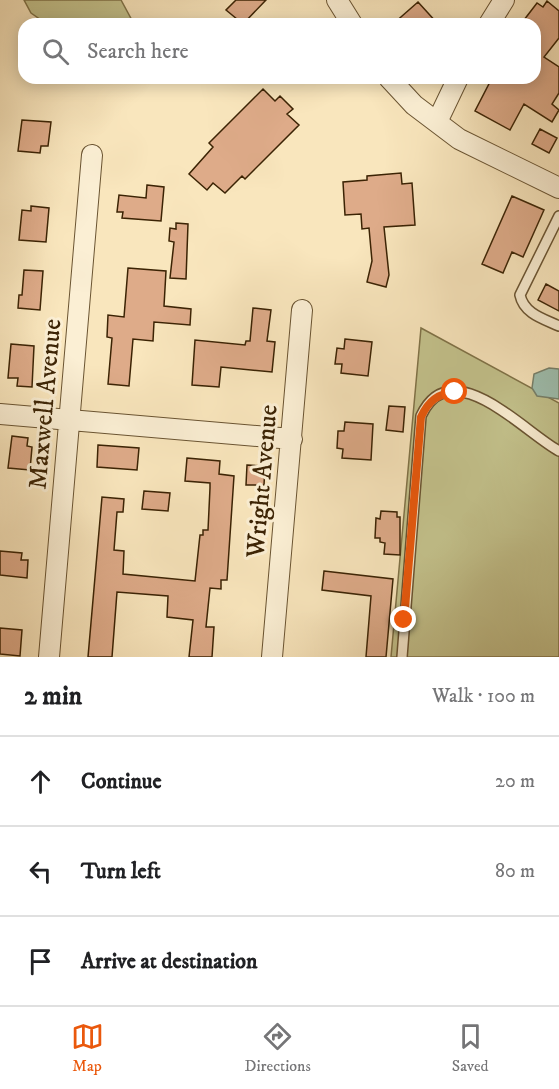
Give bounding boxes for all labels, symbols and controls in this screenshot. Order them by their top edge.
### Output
search box [18,18,541,84]
icon: search [39,35,72,68]
text: Search here [87,38,189,65]
street label: Maxwell Avenue [22,317,69,491]
route start [441,378,467,404]
street label: Wright Avenue [239,403,286,560]
route end [390,606,416,632]
text: 2 min [24,680,82,713]
text: Walk · 100 m [432,684,535,709]
icon: ahead [24,765,57,798]
text: Continue [81,768,162,795]
text: 20 m [495,769,535,794]
icon: left [24,855,57,888]
text: Turn left [81,858,161,885]
text: 80 m [495,859,535,884]
icon: arrive [24,945,57,978]
text: Arrive at destination [81,948,258,975]
tab: Map [71,1020,104,1076]
tab: Directions [245,1020,311,1076]
tab: Saved [452,1020,489,1076]

